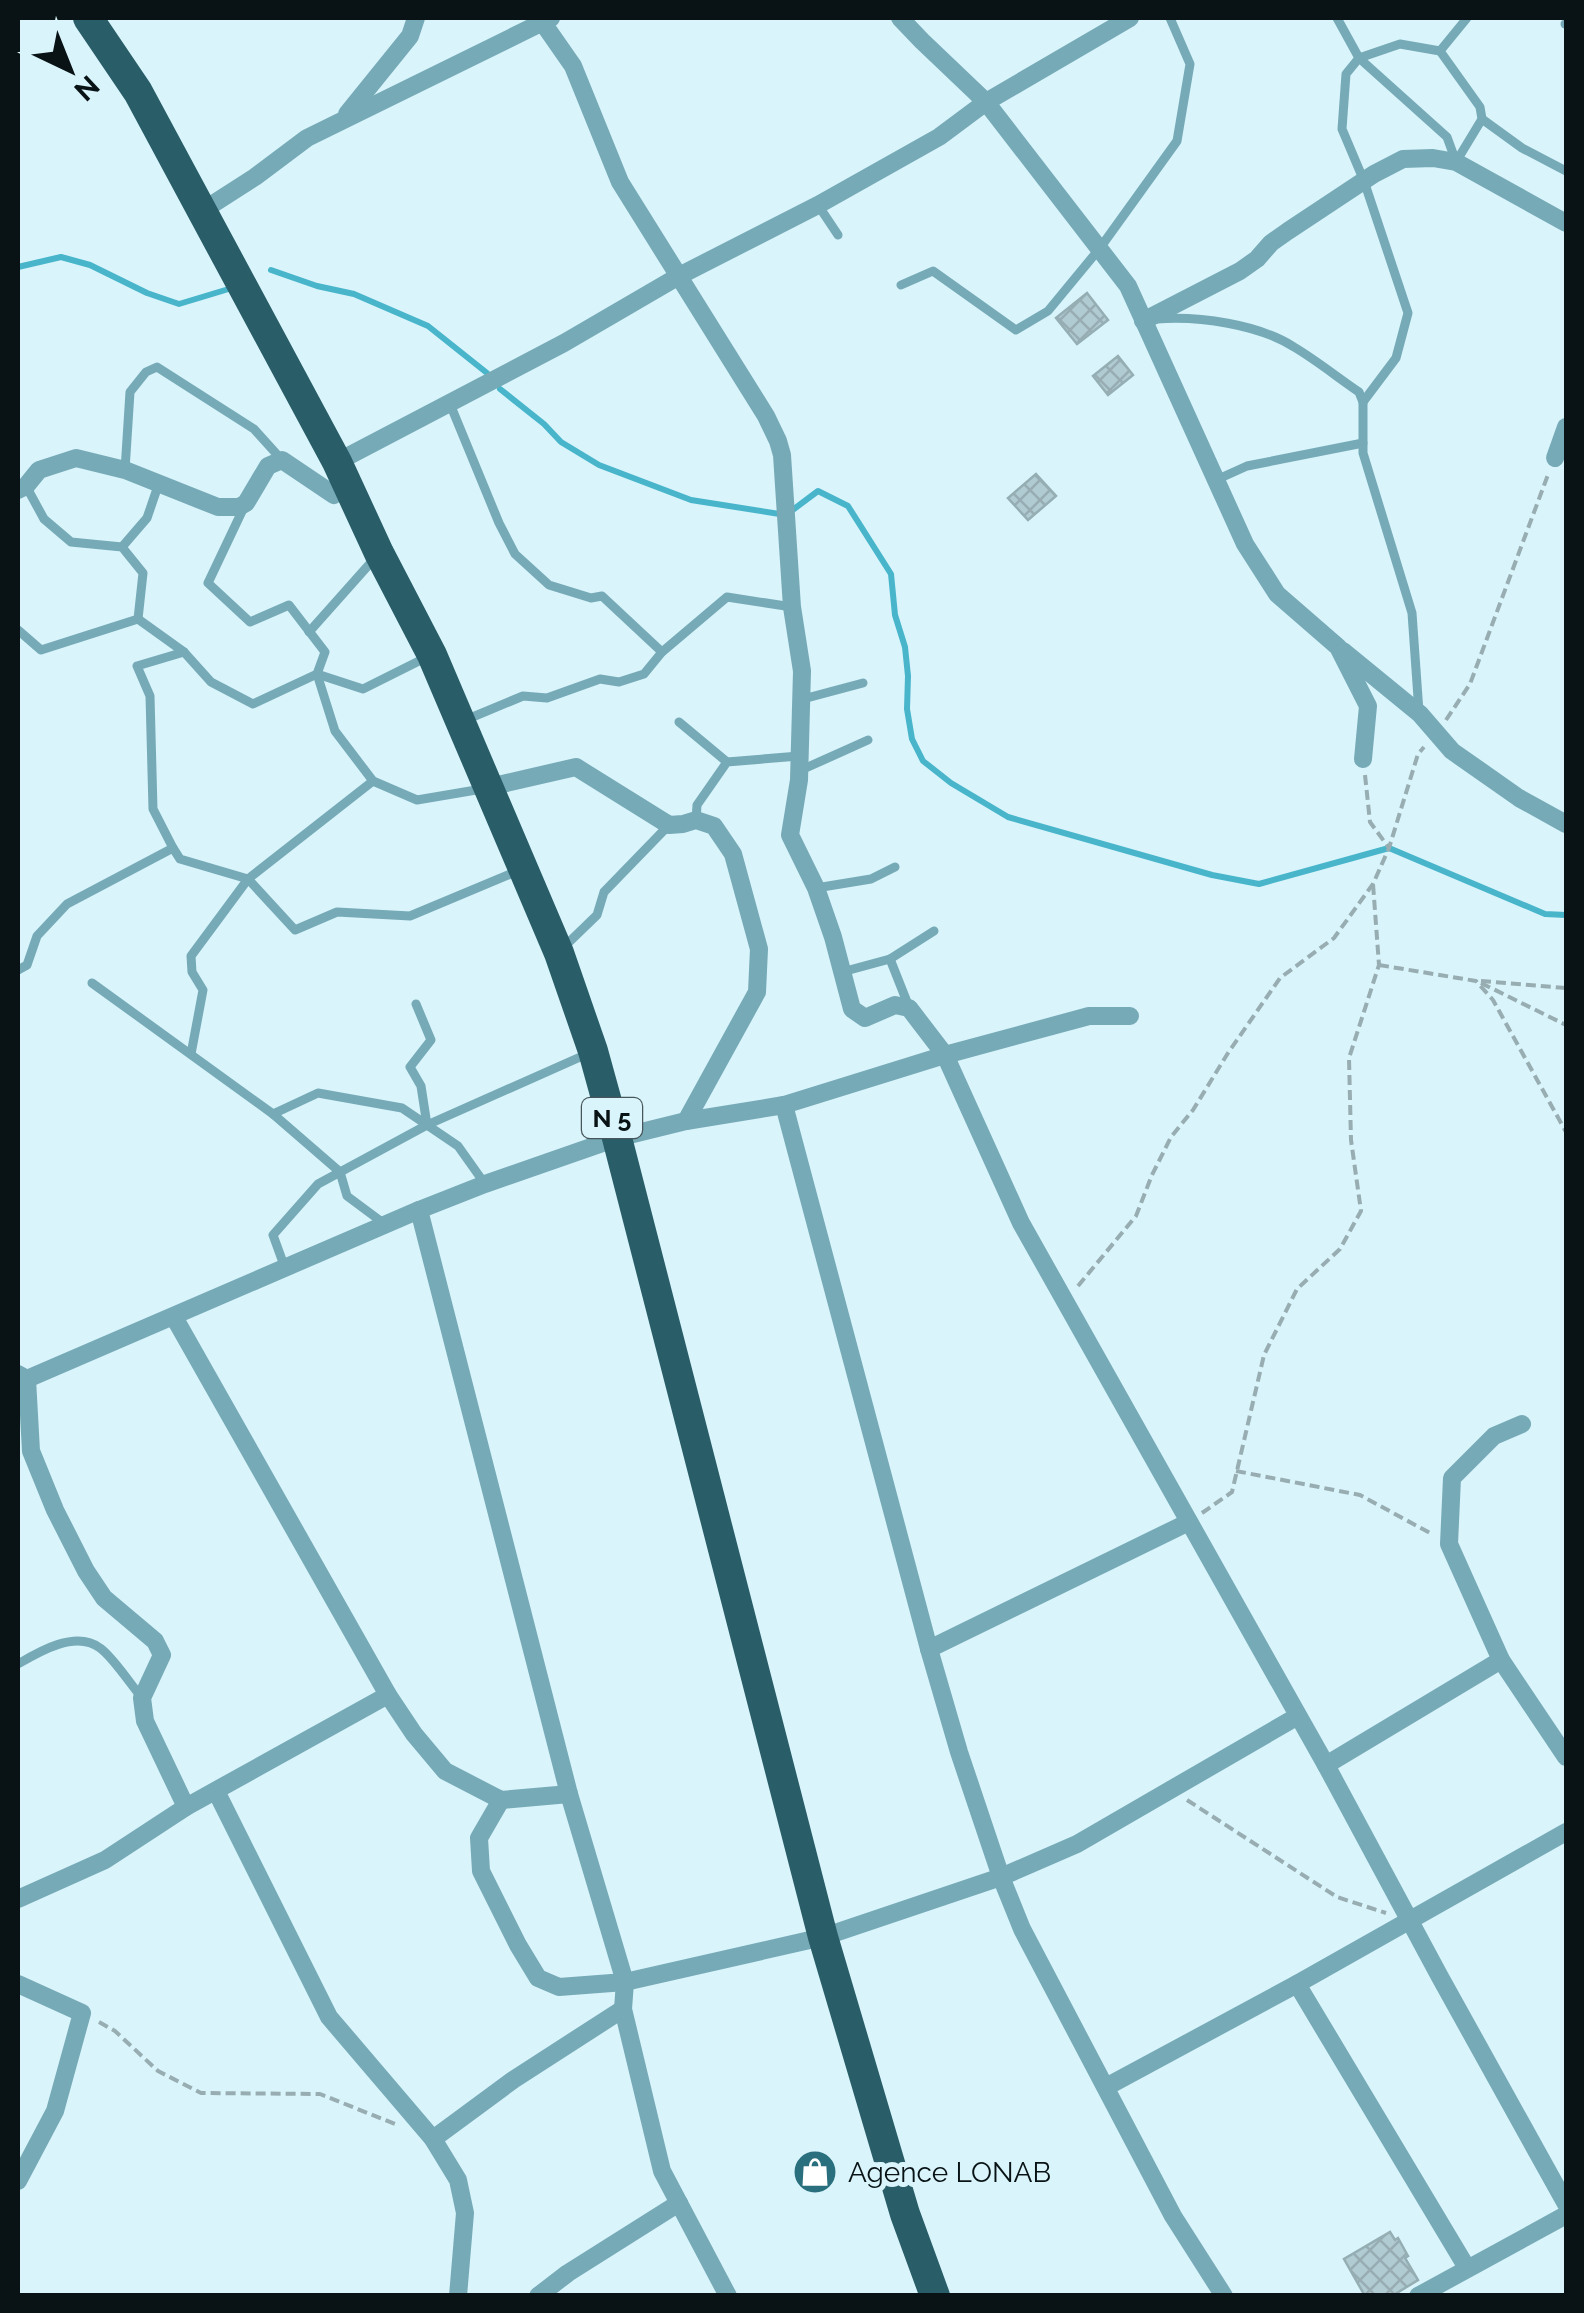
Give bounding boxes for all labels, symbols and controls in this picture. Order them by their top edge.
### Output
north arrow [20,20,120,120]
text: N [68,69,106,107]
road number: N 5 [582,1098,642,1138]
shop icon: Agence LONAB [792,2149,838,2195]
place label: Agence LONAB [848,2156,1051,2189]

